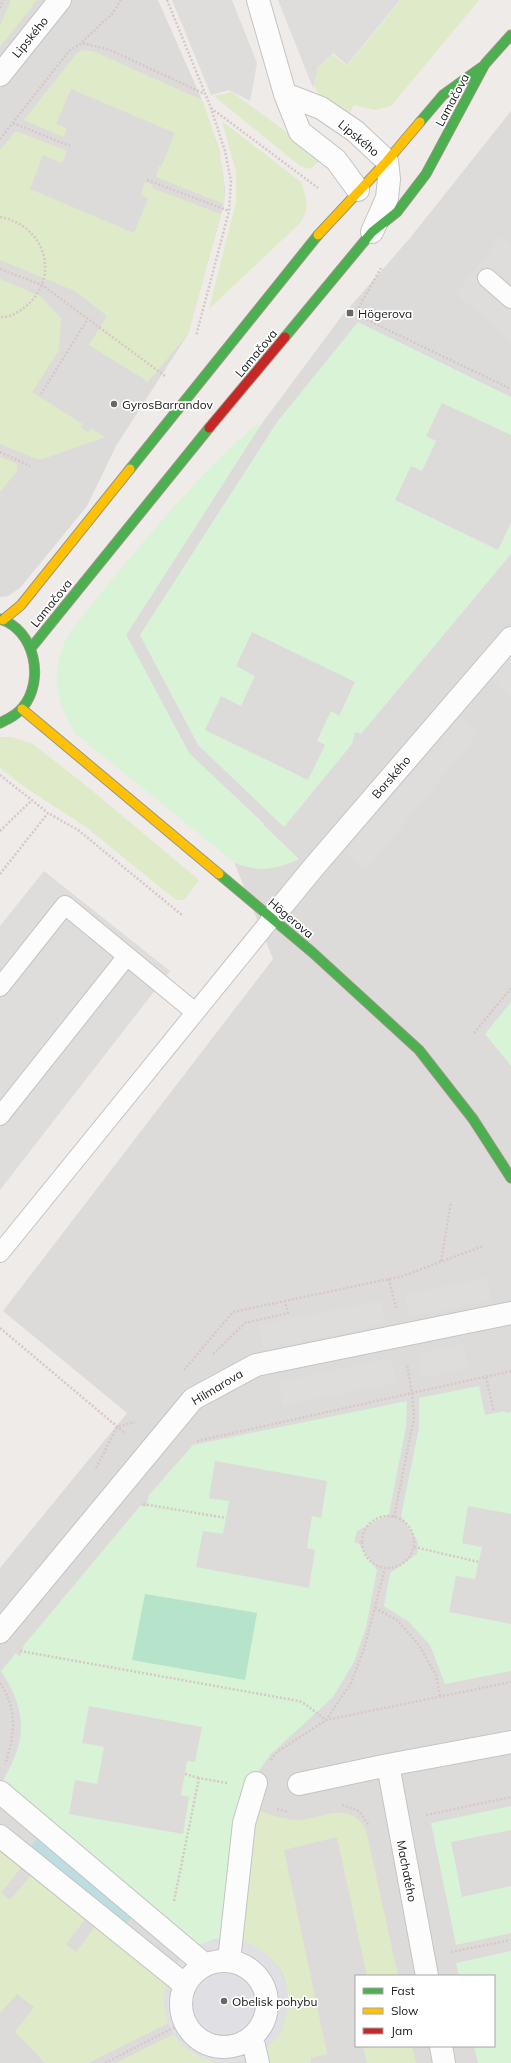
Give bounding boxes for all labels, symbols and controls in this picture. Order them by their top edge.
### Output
street label: Lipského [9,13,51,61]
street label: Lamačova [432,71,472,129]
street label: Lipského [335,117,383,160]
place label: Högerova [358,306,412,321]
marker: Högerova [345,308,355,318]
street label: Lamačova [232,326,280,380]
place label: GyrosBarrandov [122,397,213,412]
marker: GyrosBarrandov [109,399,119,409]
street label: Lamačova [27,576,75,630]
street label: Borského [368,752,414,801]
street label: Högerova [265,895,317,941]
street label: Hilmarova [189,1366,245,1408]
street label: Machatého [394,1839,420,1903]
legend [355,1975,495,2047]
text: Fast [391,1983,415,1998]
place label: Obelisk pohybu [232,1994,318,2009]
marker: Obelisk pohybu [219,1996,229,2006]
text: Slow [391,2003,419,2018]
text: Jam [391,2023,413,2038]

